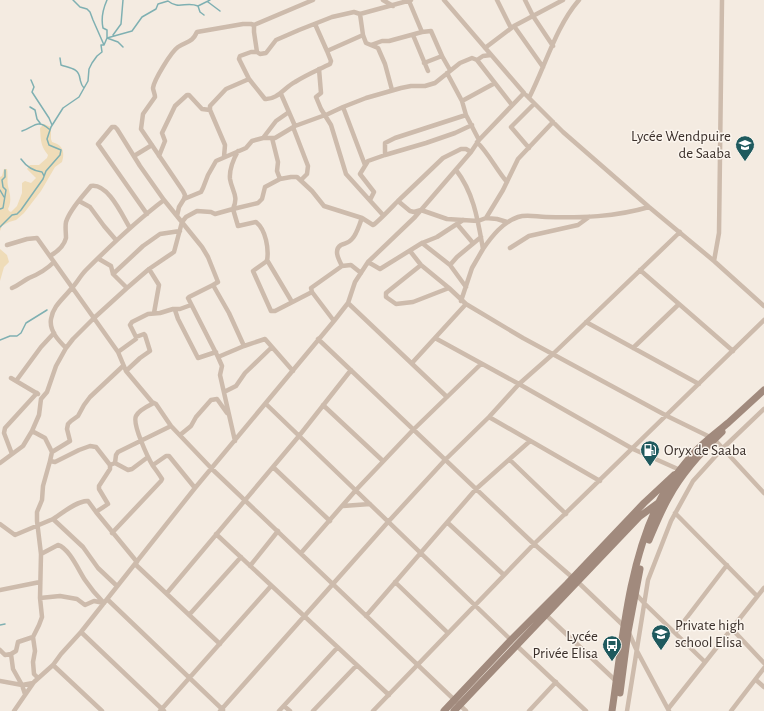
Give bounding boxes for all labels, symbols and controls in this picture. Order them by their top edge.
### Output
place label: Lycée Wendpuire de Saaba [631,129,731,161]
school or university icon: Lycée Wendpuire de Saaba [734,134,756,162]
fuel station icon: Oryx de Saaba [639,439,661,467]
place label: Oryx de Saaba [664,443,746,458]
place label: Private high school Elisa [675,618,745,650]
school or university icon: Private high school Elisa [650,623,672,651]
place label: Lycée Privée Elisa [532,629,598,661]
bus stop icon: Lycée Privée Elisa [601,634,623,662]

